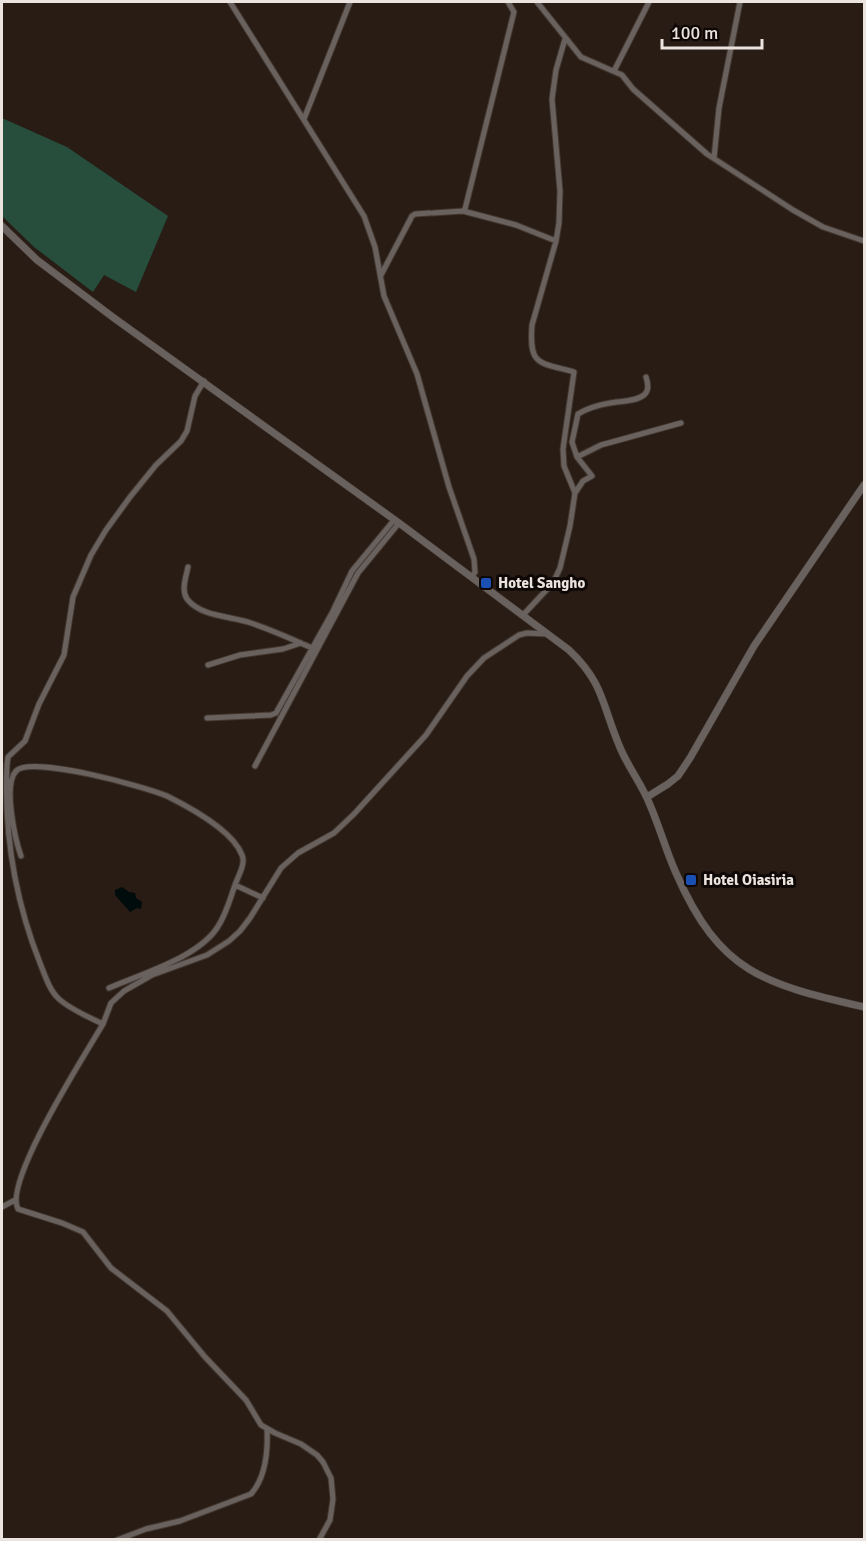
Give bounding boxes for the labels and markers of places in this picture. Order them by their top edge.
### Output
place label: Hotel Sangho [498,574,585,592]
marker: Hotel Sangho [479,576,493,590]
place label: Hotel Oiasiria [703,871,794,889]
marker: Hotel Oiasiria [684,873,698,887]

